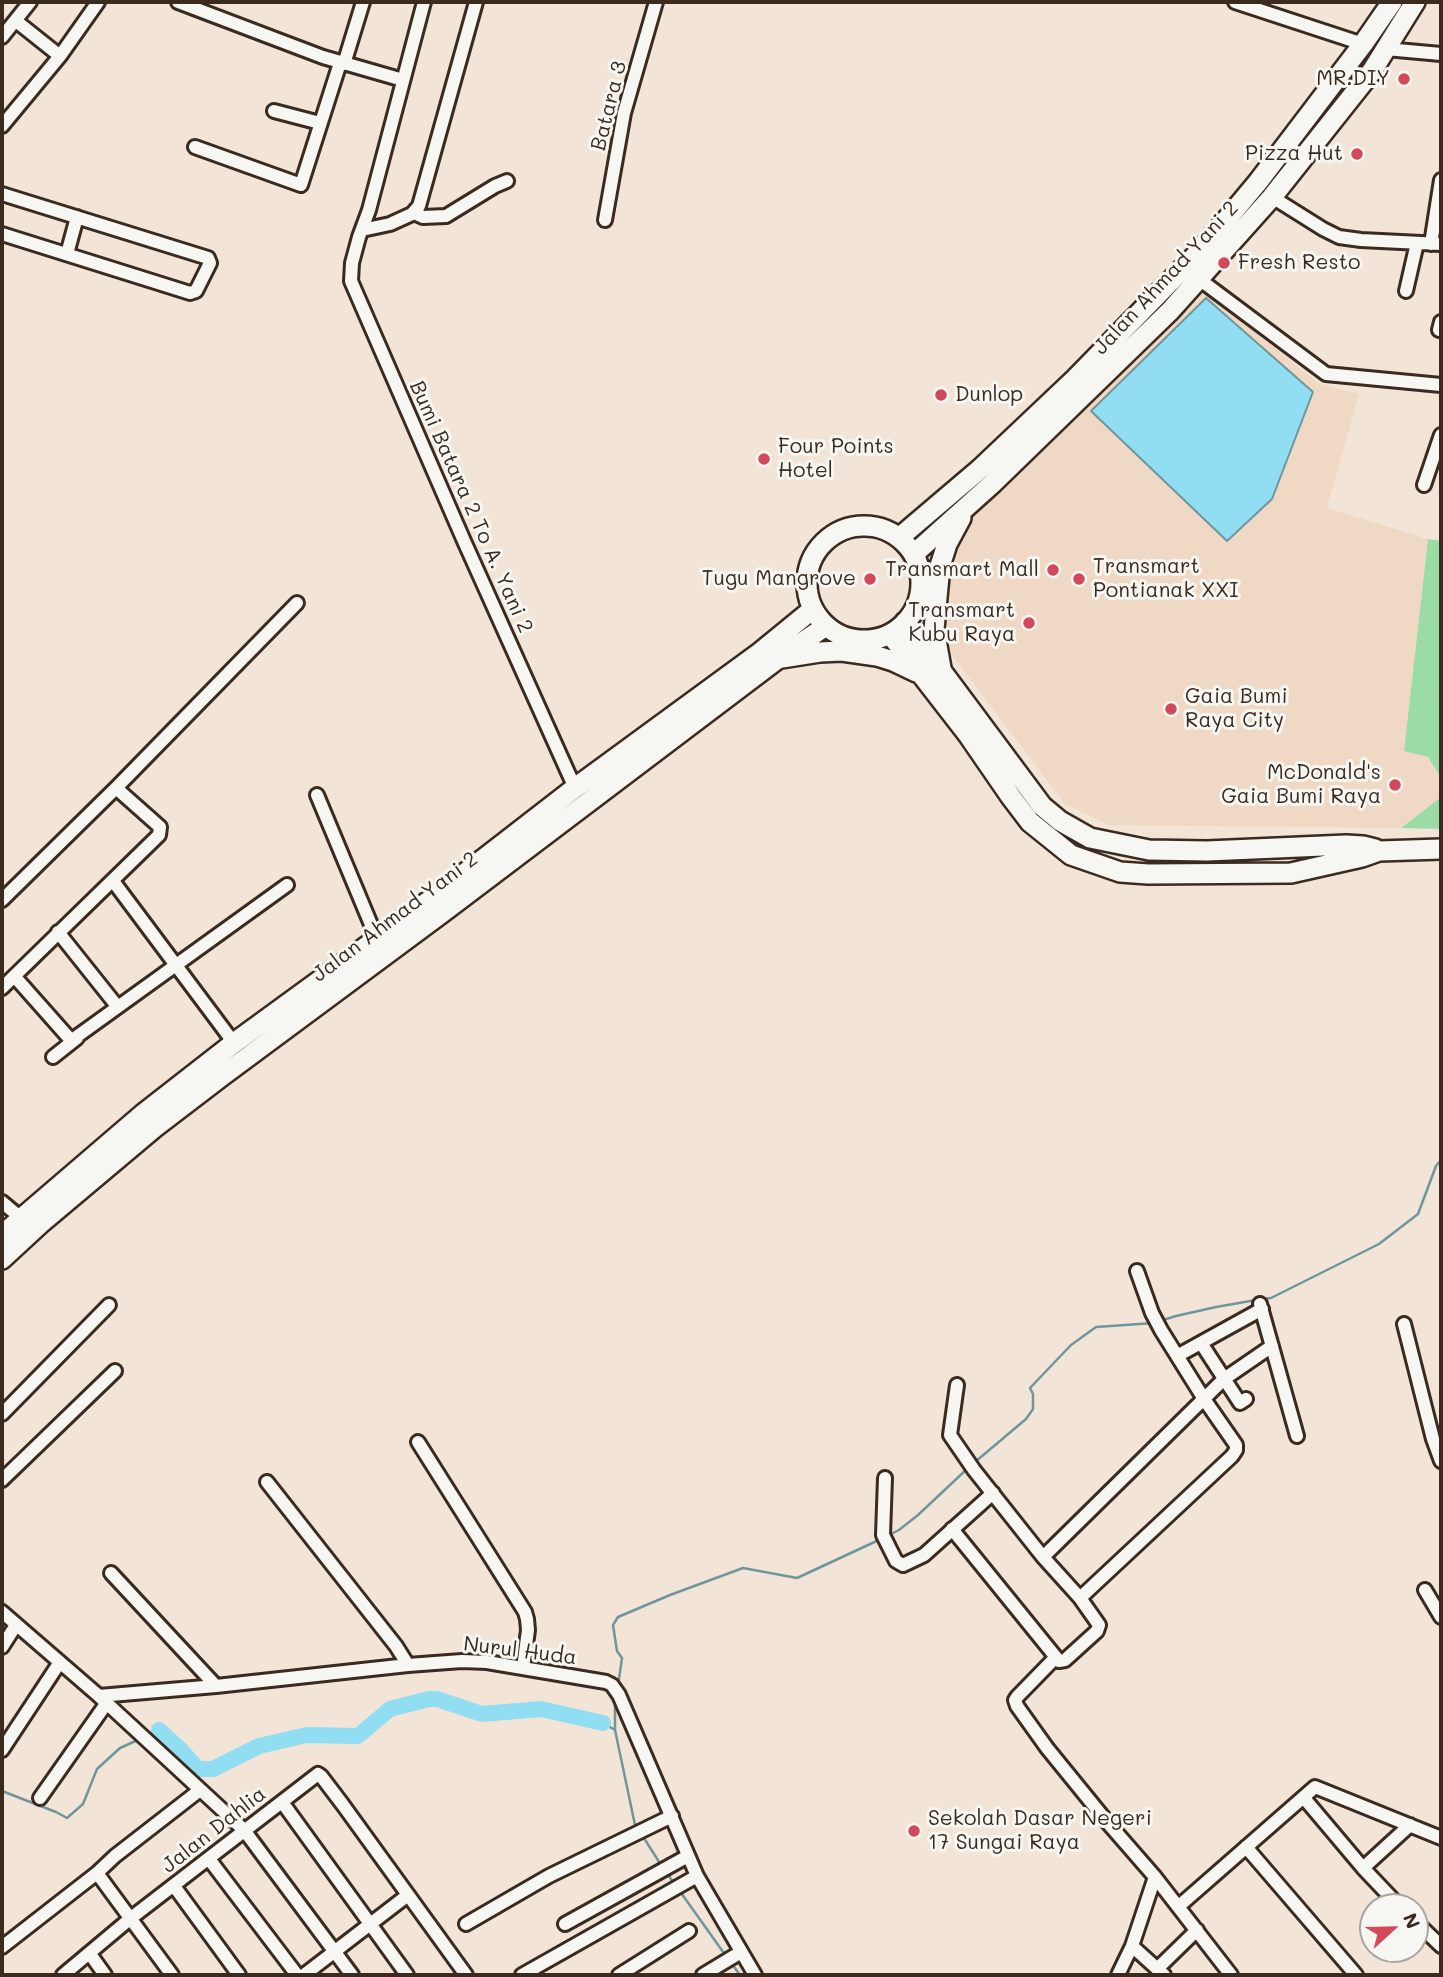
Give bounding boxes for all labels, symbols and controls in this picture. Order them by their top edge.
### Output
street label: Batara 3 [586,59,632,153]
place label: MR.DIY [1316,66,1390,92]
marker: MR.DIY [1396,71,1412,87]
place label: Pizza Hut [1245,141,1343,167]
marker: Pizza Hut [1349,146,1365,162]
street label: Jalan Ahmad Yani 2 [1088,196,1244,360]
place label: Fresh Resto [1238,250,1360,276]
marker: Fresh Resto [1216,255,1232,271]
street label: Bumi Batara 2 To A. Yani 2 [404,377,538,637]
place label: Dunlop [955,382,1023,408]
marker: Dunlop [933,387,949,403]
place label: Four Points Hotel [778,434,894,484]
marker: Four Points Hotel [756,451,772,467]
place label: Transmart Pontianak XXI [1093,554,1238,604]
place label: Transmart Mall [885,557,1039,583]
marker: Transmart Mall [1045,562,1061,578]
place label: Tugu Mangrove [702,566,856,592]
marker: Tugu Mangrove [862,571,878,587]
marker: Transmart Pontianak XXI [1071,571,1087,587]
place label: Transmart Kubu Raya [908,598,1015,648]
marker: Transmart Kubu Raya [1021,615,1037,631]
place label: Gaia Bumi Raya City [1185,684,1288,734]
marker: Gaia Bumi Raya City [1163,701,1179,717]
place label: McDonald's Gaia Bumi Raya [1221,760,1381,810]
marker: McDonald's Gaia Bumi Raya [1387,777,1403,793]
street label: Jalan Ahmad Yani 2 [307,846,483,988]
street label: Nurul Huda [462,1632,578,1670]
street label: Jalan Dahlia [157,1781,271,1879]
place label: Sekolah Dasar Negeri 17 Sungai Raya [928,1806,1152,1856]
marker: Sekolah Dasar Negeri 17 Sungai Raya [906,1823,922,1839]
north arrow [1359,1893,1429,1963]
text: N [1398,1909,1426,1932]

